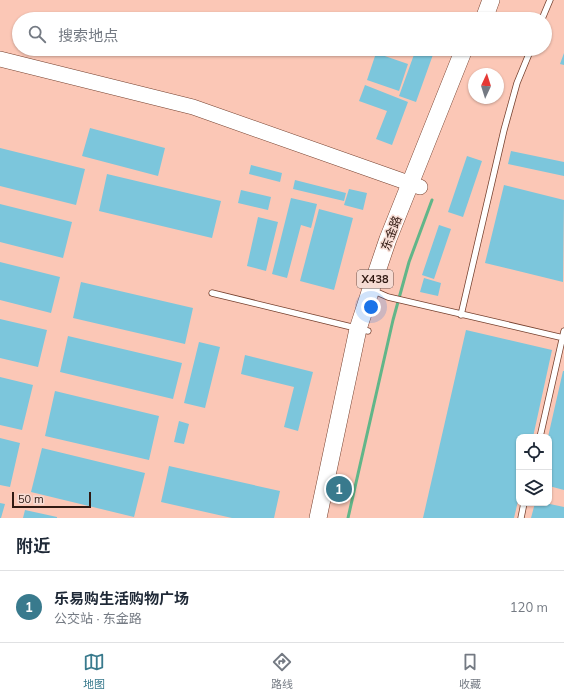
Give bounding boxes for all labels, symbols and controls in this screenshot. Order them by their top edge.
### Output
search box [12,12,552,56]
icon: search [26,23,48,45]
text: 搜索地点 [58,26,118,45]
north arrow [468,68,504,104]
street label: 东金路 [378,214,404,252]
road number: X438 [357,270,393,288]
your location [361,297,381,317]
map controls [516,434,552,506]
button: locate [516,434,552,470]
button: layers [516,470,552,506]
pin: 1 [326,474,352,504]
scale bar [12,490,91,509]
text: 50 m [18,492,44,506]
text: 附近 [16,535,50,556]
text: 乐易购生活购物广场 [54,589,189,608]
text: 1 [25,599,33,615]
text: 120 m [510,599,548,615]
text: 公交站 · 东金路 [54,610,142,626]
tab: 地图 [83,651,105,691]
tab: 路线 [271,651,293,691]
tab: 收藏 [459,651,481,691]

